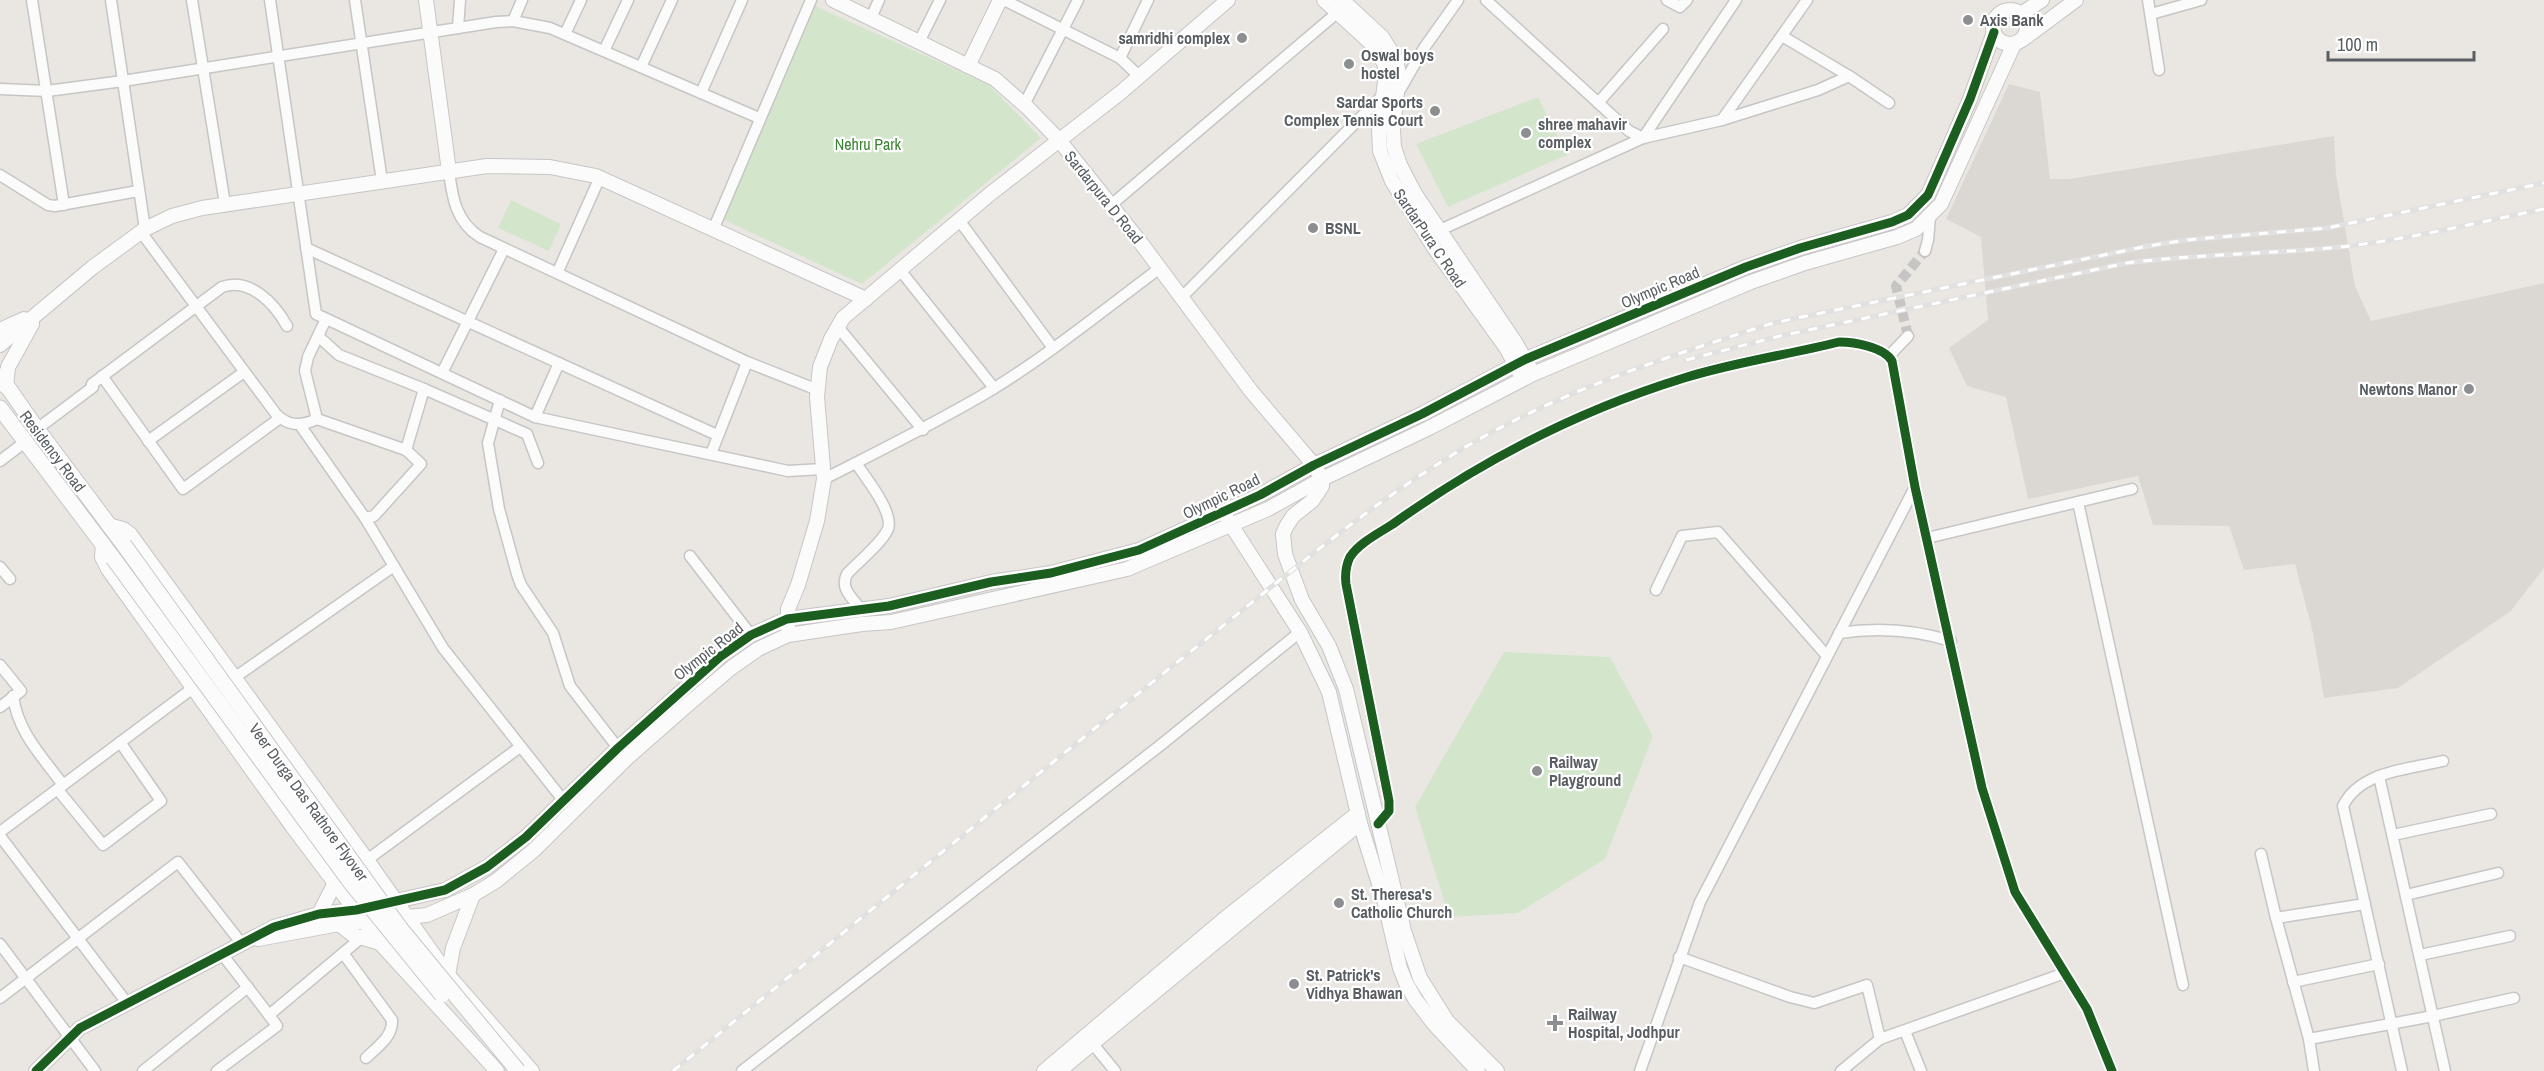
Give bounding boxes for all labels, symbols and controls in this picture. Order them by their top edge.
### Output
place label: Axis Bank [1980,9,2044,31]
marker: Axis Bank [1961,13,1975,27]
scale bar [2328,24,2474,62]
place label: samridhi complex [1118,27,1231,49]
marker: samridhi complex [1235,31,1249,45]
text: 100 m [2337,32,2378,57]
place label: Oswal boys hostel [1361,44,1434,84]
marker: Oswal boys hostel [1342,57,1356,71]
place label: Sardar Sports Complex Tennis Court [1284,91,1424,131]
marker: Sardar Sports Complex Tennis Court [1428,104,1442,118]
place label: shree mahavir complex [1538,113,1628,153]
marker: shree mahavir complex [1519,126,1533,140]
park label: Nehru Park [835,133,902,155]
street label: Sardarpura D Road [1060,146,1148,248]
street label: SardarPura C Road [1389,184,1471,292]
place label: BSNL [1325,217,1361,239]
marker: BSNL [1306,221,1320,235]
street label: Olympic Road [1617,261,1703,313]
place label: Newtons Manor [2359,378,2458,400]
marker: Newtons Manor [2462,382,2476,396]
street label: Residency Road [15,406,91,496]
street label: Olympic Road [1179,468,1263,524]
street label: Olympic Road [668,617,748,685]
street label: Veer Durga Das Rathore Flyover [244,719,374,886]
place label: Railway Playground [1549,751,1621,791]
marker: Railway Playground [1530,764,1544,778]
place label: St. Theresa's Catholic Church [1351,883,1452,923]
marker: St. Theresa's Catholic Church [1332,896,1346,910]
place label: St. Patrick's Vidhya Bhawan [1306,964,1403,1004]
marker: St. Patrick's Vidhya Bhawan [1287,977,1301,991]
place label: Railway Hospital, Jodhpur [1568,1003,1680,1043]
marker: Railway Hospital, Jodhpur [1546,1014,1564,1032]

